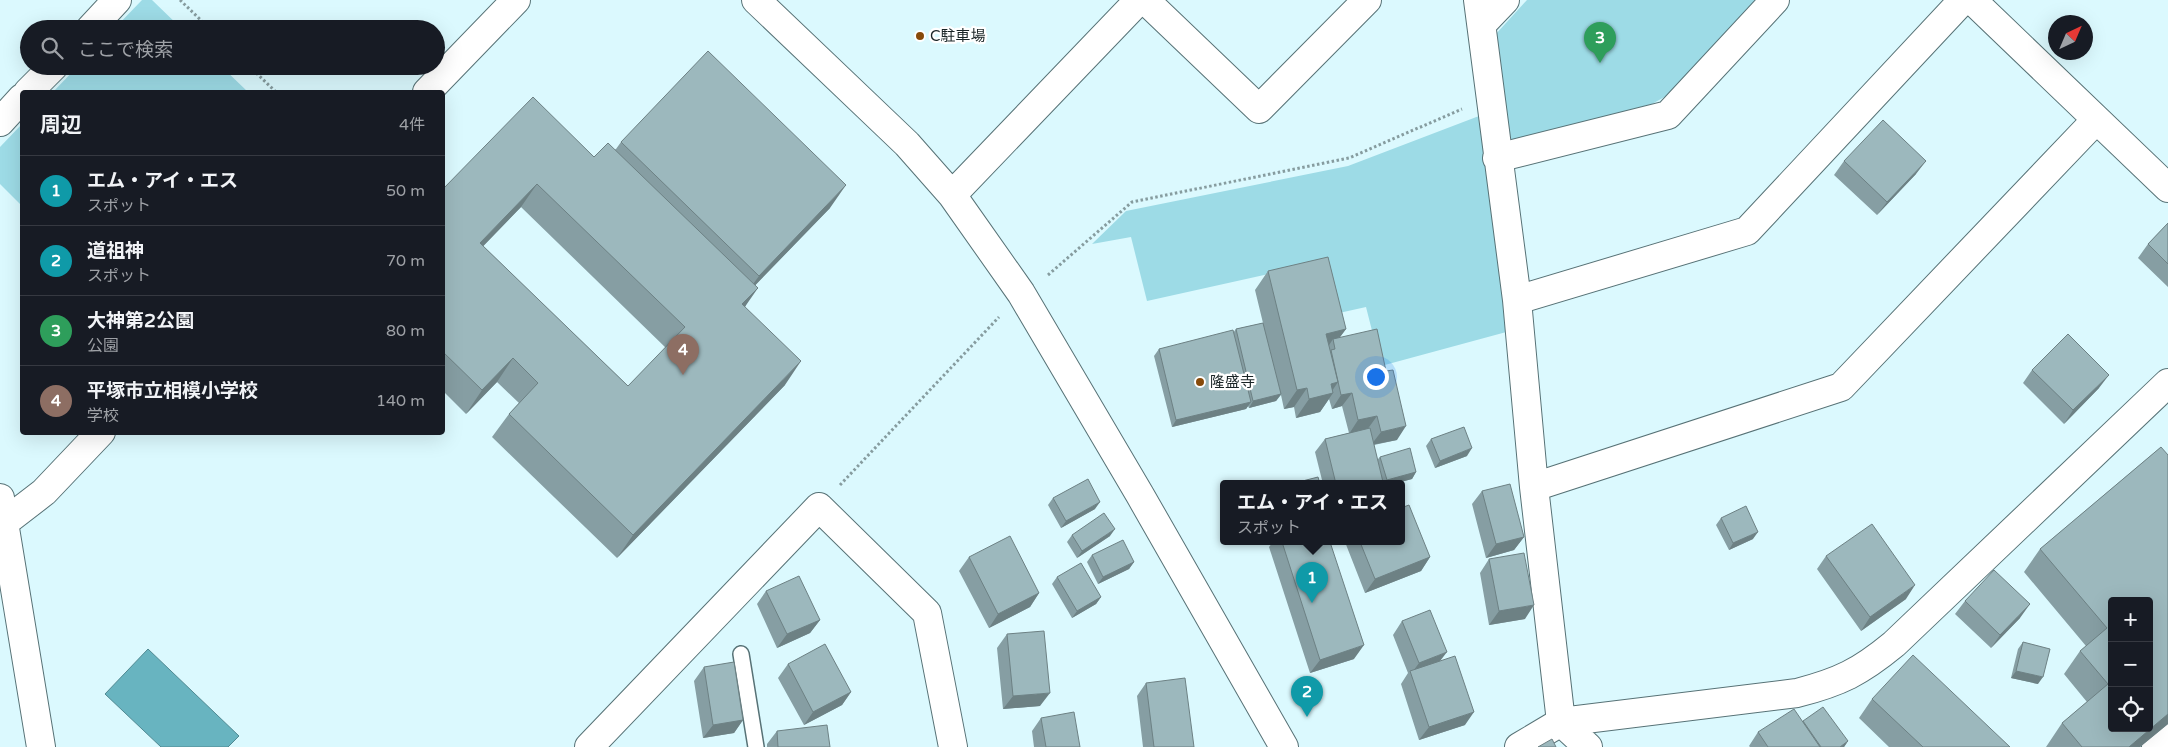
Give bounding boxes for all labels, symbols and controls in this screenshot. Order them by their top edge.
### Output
north arrow [2048,15,2093,60]
search box [20,20,445,75]
pin: 3 [1584,22,1616,63]
place label: C駐車場 [930,27,985,45]
marker: C駐車場 [914,30,926,42]
icon: search [38,34,66,62]
text: ここで検索 [78,39,173,61]
text: 周辺 [40,113,82,138]
text: 4件 [399,115,425,135]
text: エム・アイ・エス [87,170,238,192]
text: 1 [51,181,61,201]
text: 50 m [386,181,425,201]
text: スポット [87,196,151,216]
text: 道祖神 [87,240,144,262]
text: 2 [51,251,61,271]
text: 70 m [386,251,425,271]
text: スポット [87,266,151,286]
text: 大神第2公園 [87,310,194,332]
text: 3 [51,321,61,341]
text: 80 m [386,321,425,341]
pin: 4 [667,334,699,375]
text: 公園 [87,336,119,356]
your location [1363,364,1389,390]
place label: 隆盛寺 [1210,373,1255,391]
marker: 隆盛寺 [1194,376,1206,388]
text: 平塚市立相模小学校 [87,380,258,402]
text: 4 [51,391,61,411]
text: 140 m [376,391,425,411]
text: 学校 [87,406,119,426]
popup [1220,480,1405,545]
text: エム・アイ・エス [1237,492,1388,514]
text: スポット [1237,518,1301,538]
pin: 1 [1296,562,1328,603]
map controls [2108,597,2153,732]
button: + [2108,597,2153,642]
button: − [2108,642,2153,687]
pin: 2 [1291,676,1323,717]
button: locate [2108,687,2153,732]

